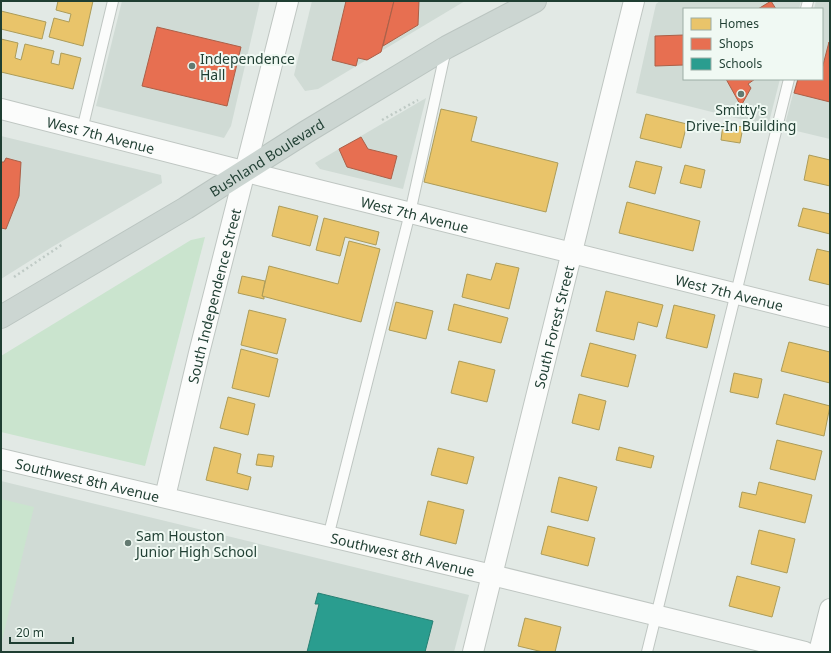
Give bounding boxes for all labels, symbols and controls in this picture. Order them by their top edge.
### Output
legend [683,8,823,80]
text: Homes [719,15,759,32]
text: Shops [719,35,754,52]
place label: Independence Hall [200,49,295,84]
text: Schools [719,55,762,72]
marker: Independence Hall [187,61,197,71]
marker: Smitty's Drive-In Building [736,89,746,99]
place label: Smitty's Drive-In Building [686,100,796,135]
street label: West 7th Avenue [45,112,157,158]
street label: Bushland Boulevard [206,114,327,200]
street label: West 7th Avenue [359,191,471,237]
street label: South Independence Street [183,206,245,385]
street label: South Forest Street [529,263,578,390]
street label: West 7th Avenue [673,269,785,315]
street label: Southwest 8th Avenue [14,453,162,506]
place label: Sam Houston Junior High School [134,526,257,561]
street label: Southwest 8th Avenue [329,528,477,580]
marker: Sam Houston Junior High School [123,538,133,548]
scale bar [10,619,73,645]
text: 20 m [16,624,44,641]

